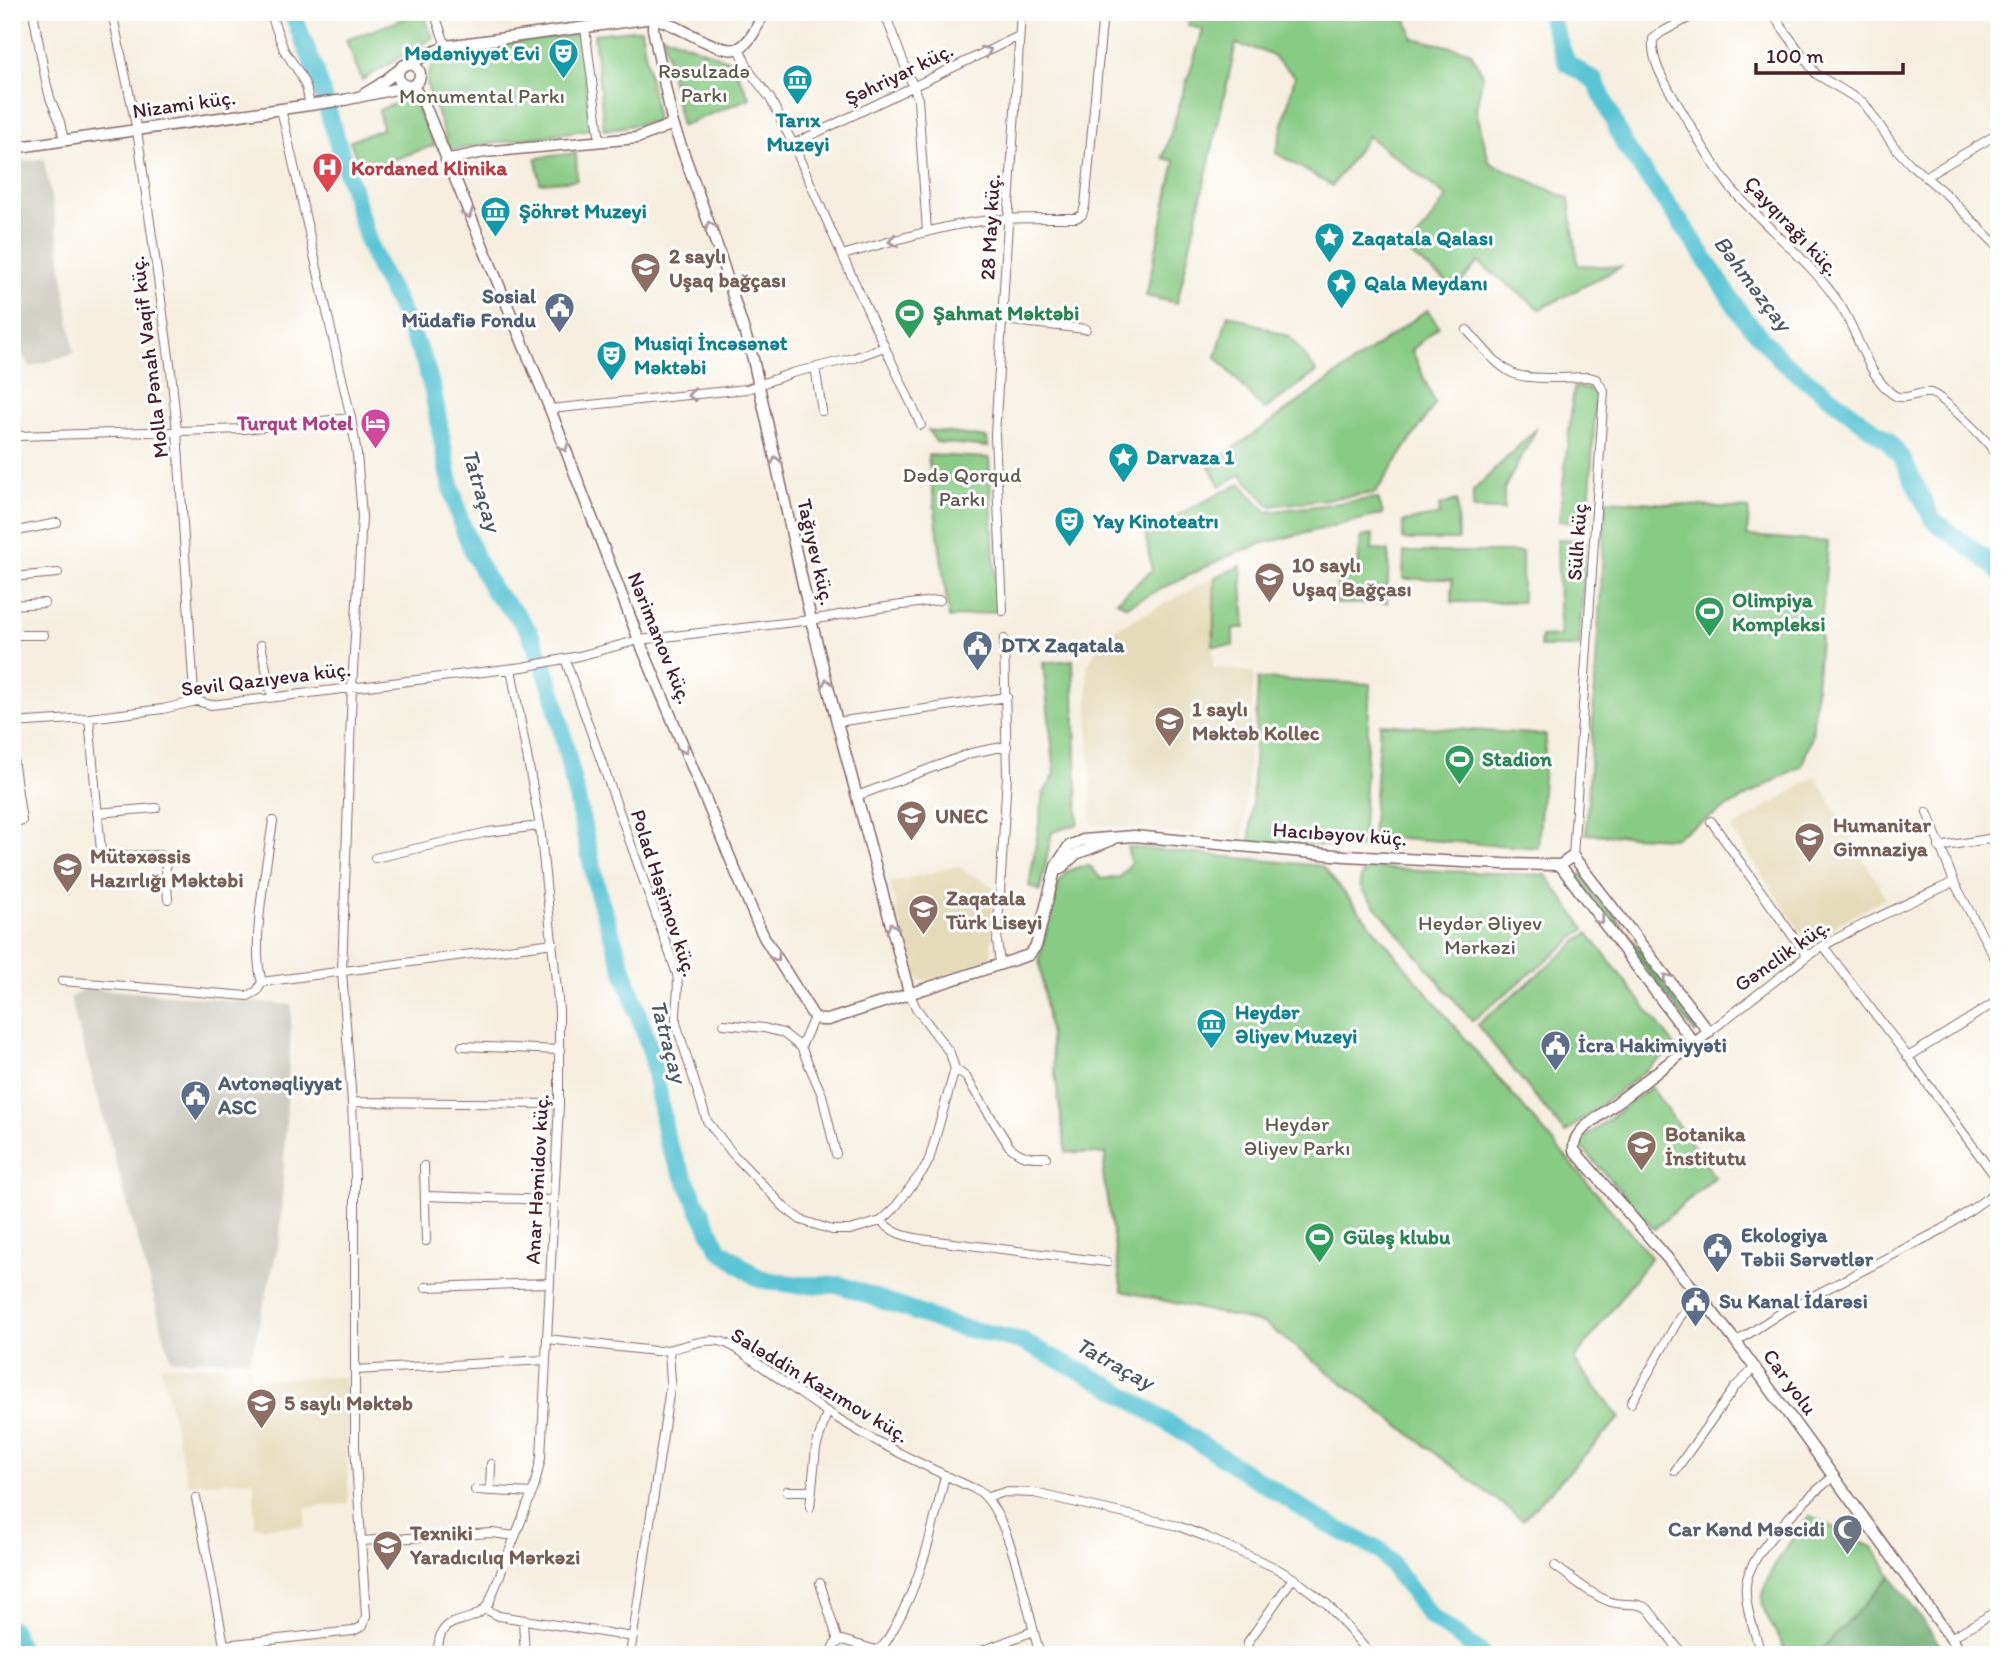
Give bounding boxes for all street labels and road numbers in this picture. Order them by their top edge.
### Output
street label: Şəhriyar küç. [840,37,957,111]
street label: Nizami küç. [131,84,237,123]
street label: Çayqırağı küç. [1740,170,1845,281]
street label: 28 May küç. [974,173,1005,281]
street label: Molla Pənah Vaqif küç. [124,254,173,460]
street label: Tağıyev küç. [792,496,841,608]
street label: Sülh küç [1561,502,1592,581]
street label: Nərimanov küç. [623,568,698,707]
street label: Sevil Qazıyeva küç. [180,656,352,701]
street label: Polad Həşimov küç. [626,806,703,980]
street label: Hacıbəyov küç. [1272,816,1408,851]
street label: Gənclik küç. [1729,913,1834,997]
street label: Anar Həmidov küç. [520,1093,553,1265]
street label: Saləddin Kazımov küç. [727,1322,914,1448]
street label: Car yolu [1758,1344,1823,1420]

